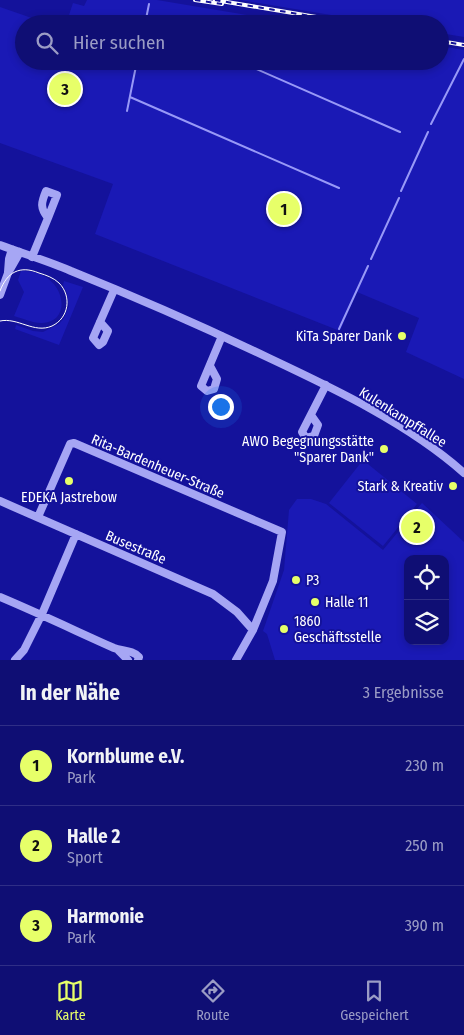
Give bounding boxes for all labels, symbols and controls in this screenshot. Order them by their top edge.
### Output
search box [15,15,449,70]
icon: search [33,29,61,57]
text: Hier suchen [73,31,165,54]
pin: 3 [49,70,81,108]
pin: 1 [268,190,300,228]
place label: KiTa Sparer Dank [296,328,392,345]
marker: KiTa Sparer Dank [396,330,408,342]
street label: Kulenkampffallee [356,384,450,451]
your location [208,394,234,420]
street label: Rita-Bardenheuer-Straße [89,431,227,502]
place label: AWO Begegnungsstätte "Sparer Dank" [242,433,374,466]
marker: AWO Begegnungsstätte "Sparer Dank" [378,443,390,455]
marker: EDEKA Jastrebow [63,475,75,487]
place label: Stark & Kreativ [358,478,444,495]
marker: Stark & Kreativ [447,480,459,492]
place label: EDEKA Jastrebow [21,489,117,506]
pin: 2 [401,508,433,546]
street label: Busestraße [103,527,169,568]
map controls [404,555,449,645]
button: locate [404,555,449,600]
place label: P3 [306,572,319,589]
marker: P3 [290,574,302,586]
place label: Halle 11 [325,594,368,611]
marker: Halle 11 [309,596,321,608]
button: layers [404,600,449,645]
place label: 1860 Geschäftsstelle [294,613,381,646]
marker: 1860 Geschäftsstelle [278,623,290,635]
text: In der Nähe [20,680,120,706]
text: 3 Ergebnisse [363,683,444,702]
text: Kornblume e.V. [67,745,184,768]
text: 1 [33,756,39,775]
text: 230 m [405,756,444,775]
text: Park [67,768,95,787]
text: Halle 2 [67,825,120,848]
text: 2 [32,836,40,855]
text: 250 m [405,836,444,855]
text: Sport [67,848,103,867]
text: Harmonie [67,905,144,928]
text: 3 [32,916,40,935]
text: 390 m [405,916,444,935]
text: Park [67,928,95,947]
tab: Karte [55,977,86,1024]
tab: Route [196,977,230,1024]
tab: Gespeichert [340,977,409,1024]

